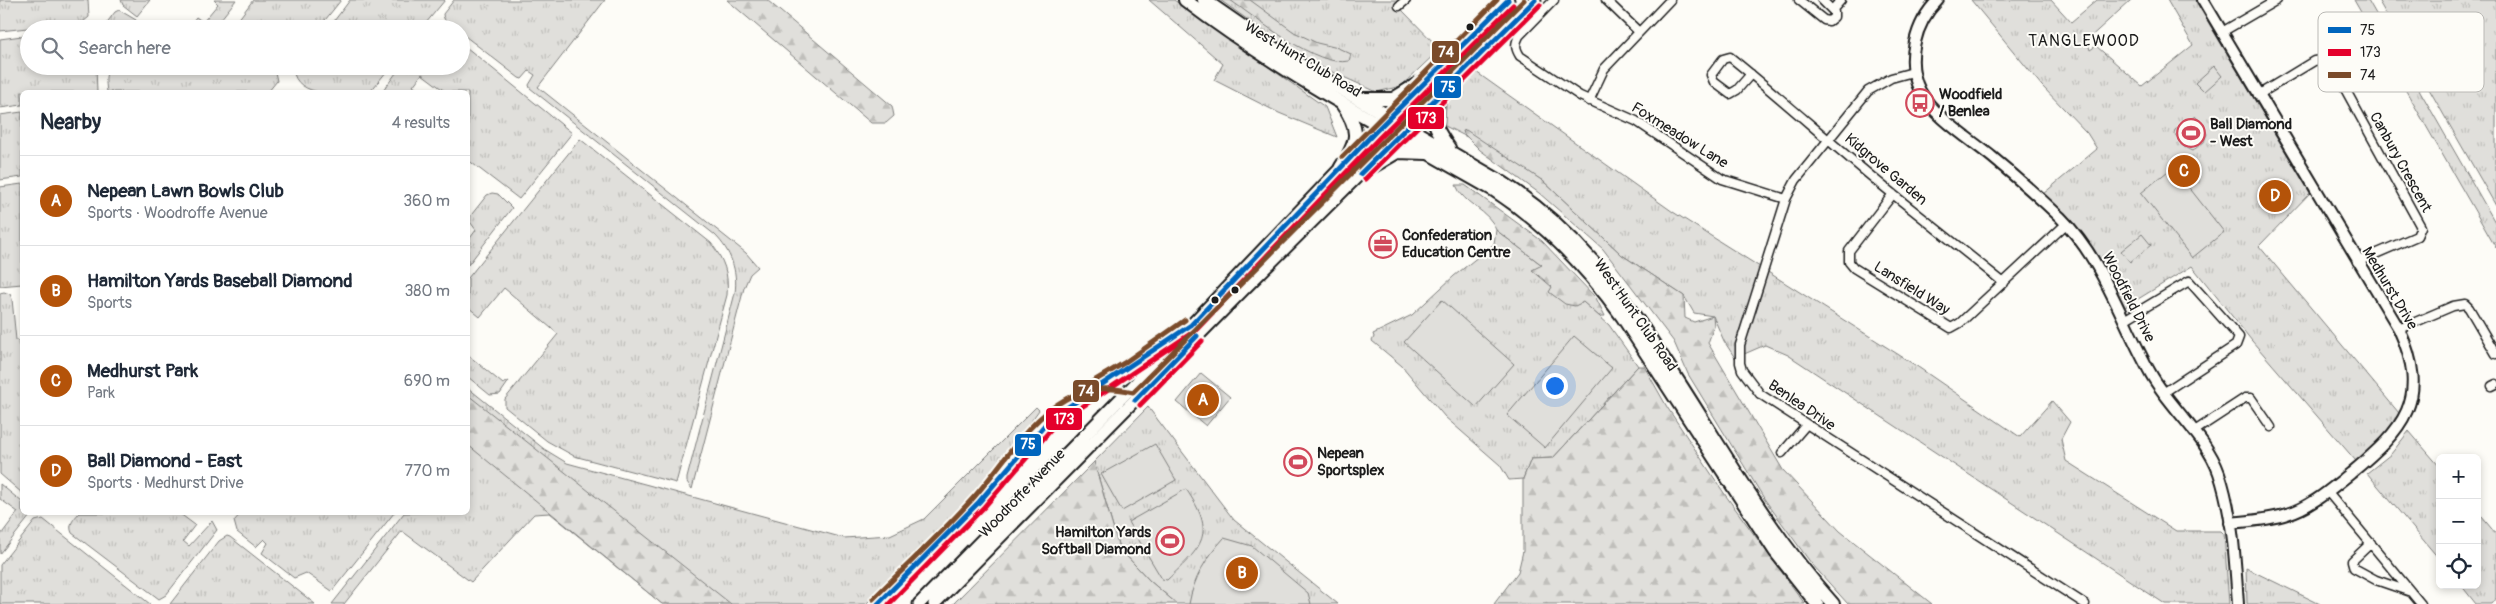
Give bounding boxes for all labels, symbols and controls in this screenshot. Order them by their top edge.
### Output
legend [2318,12,2484,92]
street label: West Hunt Club Road [1241,17,1365,102]
search box [20,20,470,75]
unlabelled marker [1465,22,1475,32]
text: 75 [2360,22,2375,39]
district label: TANGLEWOOD [2028,31,2140,51]
icon: search [38,34,66,62]
text: Search here [78,36,171,60]
line badge: 74 [1431,40,1460,64]
text: 74 [1438,44,1455,61]
text: 173 [2360,44,2381,61]
text: 74 [2360,67,2376,84]
line badge: 75 [1433,75,1462,99]
text: 75 [1441,79,1456,96]
place label: Woodfield / Benlea [1939,85,2002,121]
bus stop icon: Woodfield / Benlea [1905,88,1935,118]
street label: Foxmeadow Lane [1628,98,1732,173]
line badge: 173 [1407,106,1445,130]
text: Nearby [40,109,101,136]
street label: Canbury Crescent [2365,109,2436,217]
text: 173 [1416,110,1437,127]
text: 4 results [392,113,450,133]
place label: Ball Diamond - West [2210,115,2292,151]
sports icon: Ball Diamond - West [2176,118,2206,148]
street label: Kidgrove Garden [1840,129,1931,209]
pin: C [2168,152,2200,190]
pin: D [2259,177,2291,215]
text: Nepean Lawn Bowls Club [87,179,284,203]
text: A [51,191,61,211]
text: 360 m [403,191,450,211]
text: Sports · Woodroffe Avenue [87,203,268,223]
place label: Confederation Education Centre [1402,226,1511,262]
office icon: Confederation Education Centre [1368,229,1398,259]
street label: Medhurst Drive [2357,243,2422,334]
street label: Woodfield Drive [2098,249,2160,346]
street label: West Hunt Club Road [1590,255,1682,375]
street label: Lansfield Way [1870,257,1954,320]
text: Hamilton Yards Baseball Diamond [87,269,353,293]
text: B [51,281,61,301]
text: 380 m [404,281,450,301]
unlabelled marker [1230,285,1240,295]
text: Sports [87,293,132,313]
unlabelled marker [1210,295,1220,305]
text: Medhurst Park [87,359,198,383]
text: C [51,371,61,391]
text: 690 m [404,371,450,391]
your location [1542,373,1568,399]
street label: Benlea Drive [1764,376,1840,435]
line badge: 74 [1072,379,1100,403]
pin: A [1187,381,1219,419]
text: Park [87,383,115,403]
text: 74 [1078,383,1095,400]
line badge: 173 [1045,407,1083,431]
text: 173 [1054,411,1075,428]
line badge: 75 [1014,433,1042,457]
text: 75 [1021,436,1036,453]
place label: Nepean Sportsplex [1317,444,1385,480]
street label: Woodroffe Avenue [975,445,1070,542]
sports icon: Nepean Sportsplex [1283,447,1313,477]
text: Ball Diamond - East [87,449,242,473]
map controls [2436,454,2481,589]
button: + [2436,454,2481,499]
text: D [51,461,61,481]
text: 770 m [404,461,450,481]
text: Sports · Medhurst Drive [87,473,244,493]
button: − [2436,499,2481,544]
place label: Hamilton Yards Softball Diamond [1041,523,1151,559]
sports icon: Hamilton Yards Softball Diamond [1155,526,1185,556]
button: locate [2436,544,2481,589]
pin: B [1226,554,1258,592]

